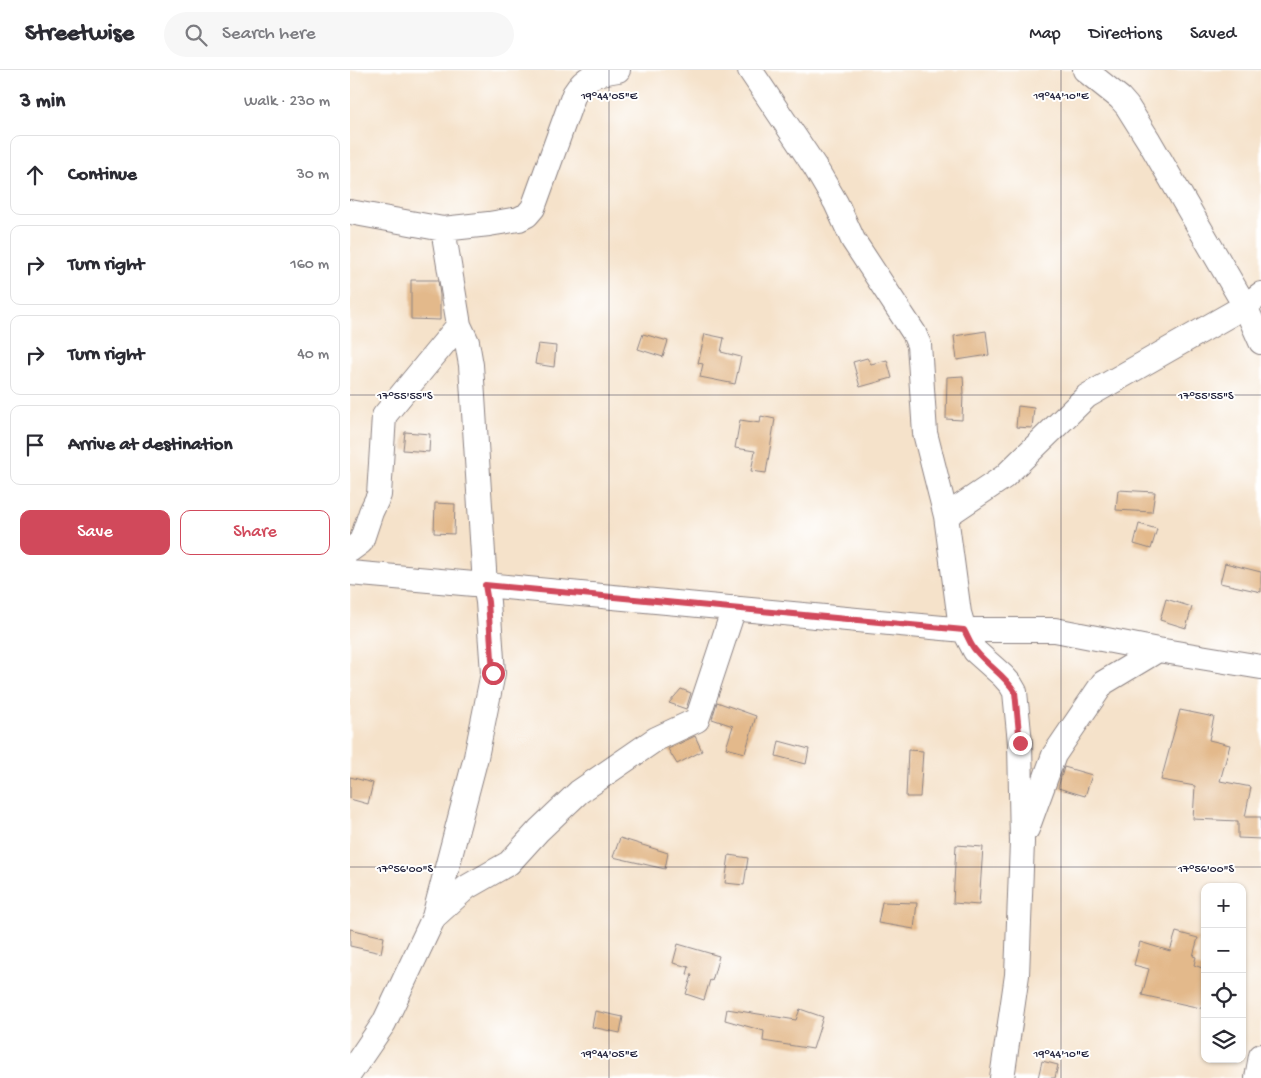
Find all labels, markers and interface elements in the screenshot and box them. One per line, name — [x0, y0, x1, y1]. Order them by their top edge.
search box — [164, 12, 514, 57]
text: Streetwise — [25, 20, 134, 49]
icon: search — [182, 21, 210, 49]
text: Search here — [222, 23, 316, 46]
text: Map — [1029, 24, 1061, 45]
text: Directions — [1089, 24, 1162, 45]
text: Saved — [1190, 24, 1236, 45]
text: 3 min — [20, 90, 65, 115]
text: 19°44'05"E — [580, 90, 638, 104]
text: 19°44'10"E — [1033, 90, 1089, 104]
text: Walk · 230 m — [244, 93, 330, 112]
icon: ahead — [21, 161, 49, 189]
text: Continue — [68, 164, 137, 187]
text: 30 m — [296, 166, 329, 185]
icon: right — [21, 251, 49, 279]
text: Turn right — [68, 254, 144, 277]
text: 160 m — [290, 256, 329, 275]
icon: right — [21, 341, 49, 369]
text: Turn right — [68, 344, 144, 367]
text: 40 m — [297, 346, 329, 365]
text: 17°55'55"S — [376, 390, 433, 404]
text: 17°55'55"S — [1177, 390, 1234, 404]
icon: arrive — [21, 431, 49, 459]
text: Arrive at destination — [68, 434, 232, 457]
button: Save — [20, 510, 170, 555]
button: Share — [180, 510, 330, 555]
route start — [482, 662, 505, 685]
route end — [1009, 732, 1032, 755]
text: 17°56'00"S — [376, 863, 433, 877]
text: 17°56'00"S — [1177, 863, 1234, 877]
map controls — [1201, 883, 1246, 1063]
button: + — [1201, 883, 1246, 928]
button: − — [1201, 928, 1246, 973]
button: locate — [1201, 973, 1246, 1018]
button: layers — [1201, 1018, 1246, 1063]
text: 19°44'05"E — [580, 1048, 638, 1062]
text: 19°44'10"E — [1033, 1048, 1089, 1062]

